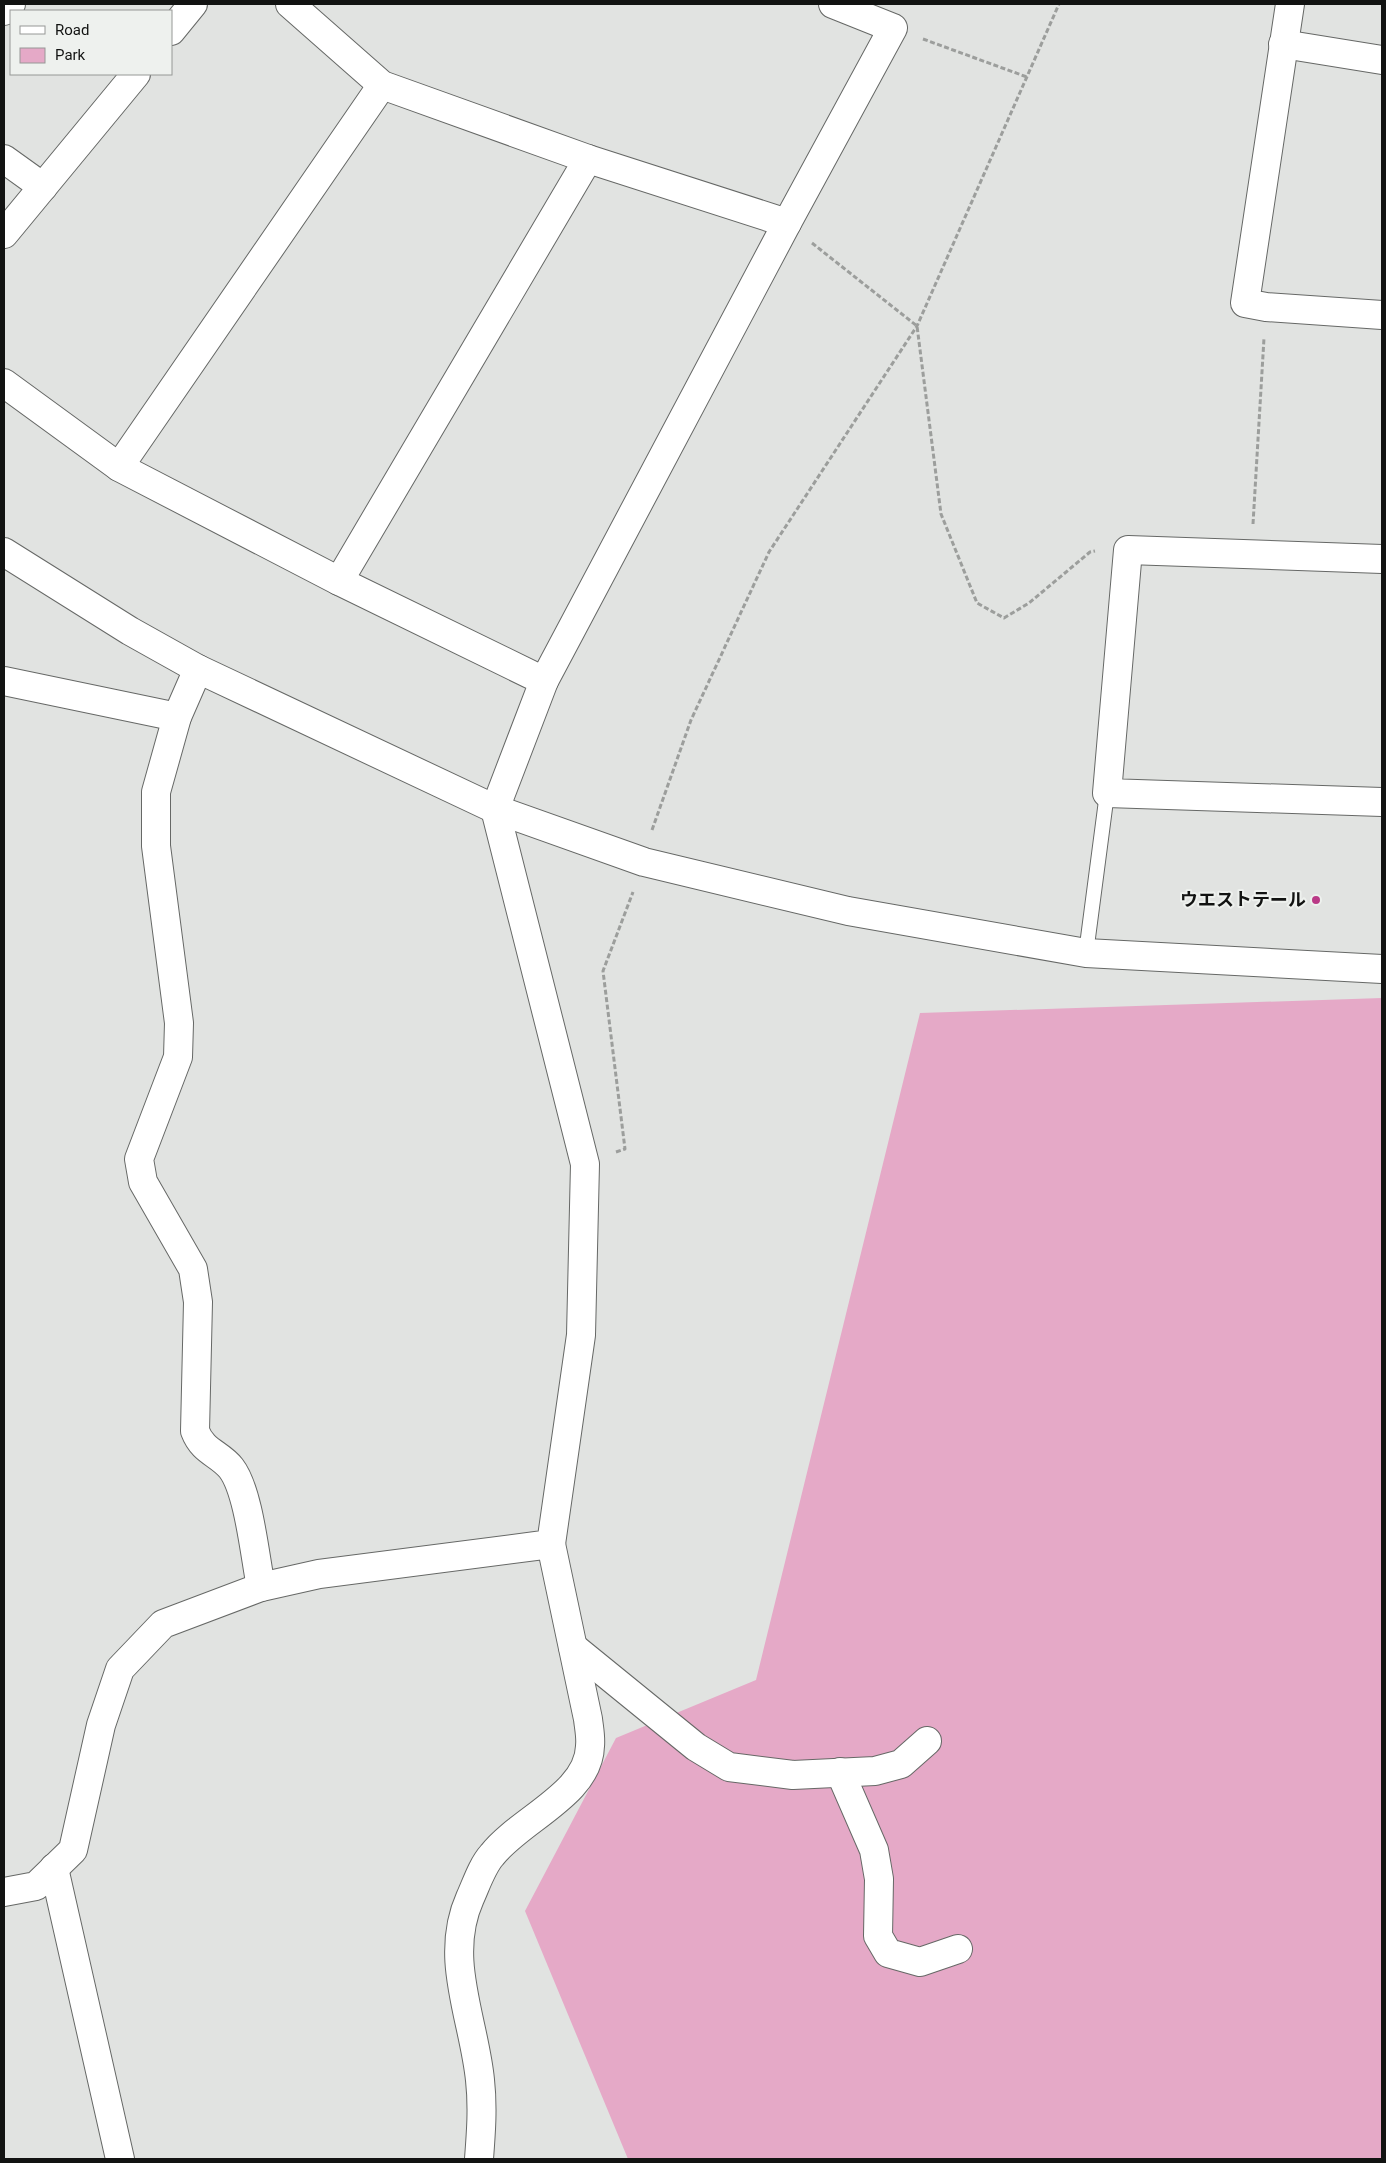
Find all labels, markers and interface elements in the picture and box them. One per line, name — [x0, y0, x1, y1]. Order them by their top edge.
legend — [10, 10, 172, 75]
text: Road — [55, 21, 89, 39]
text: Park — [55, 46, 86, 64]
place label: ウエストテール — [1180, 889, 1306, 910]
marker: ウエストテール — [1310, 894, 1322, 906]

